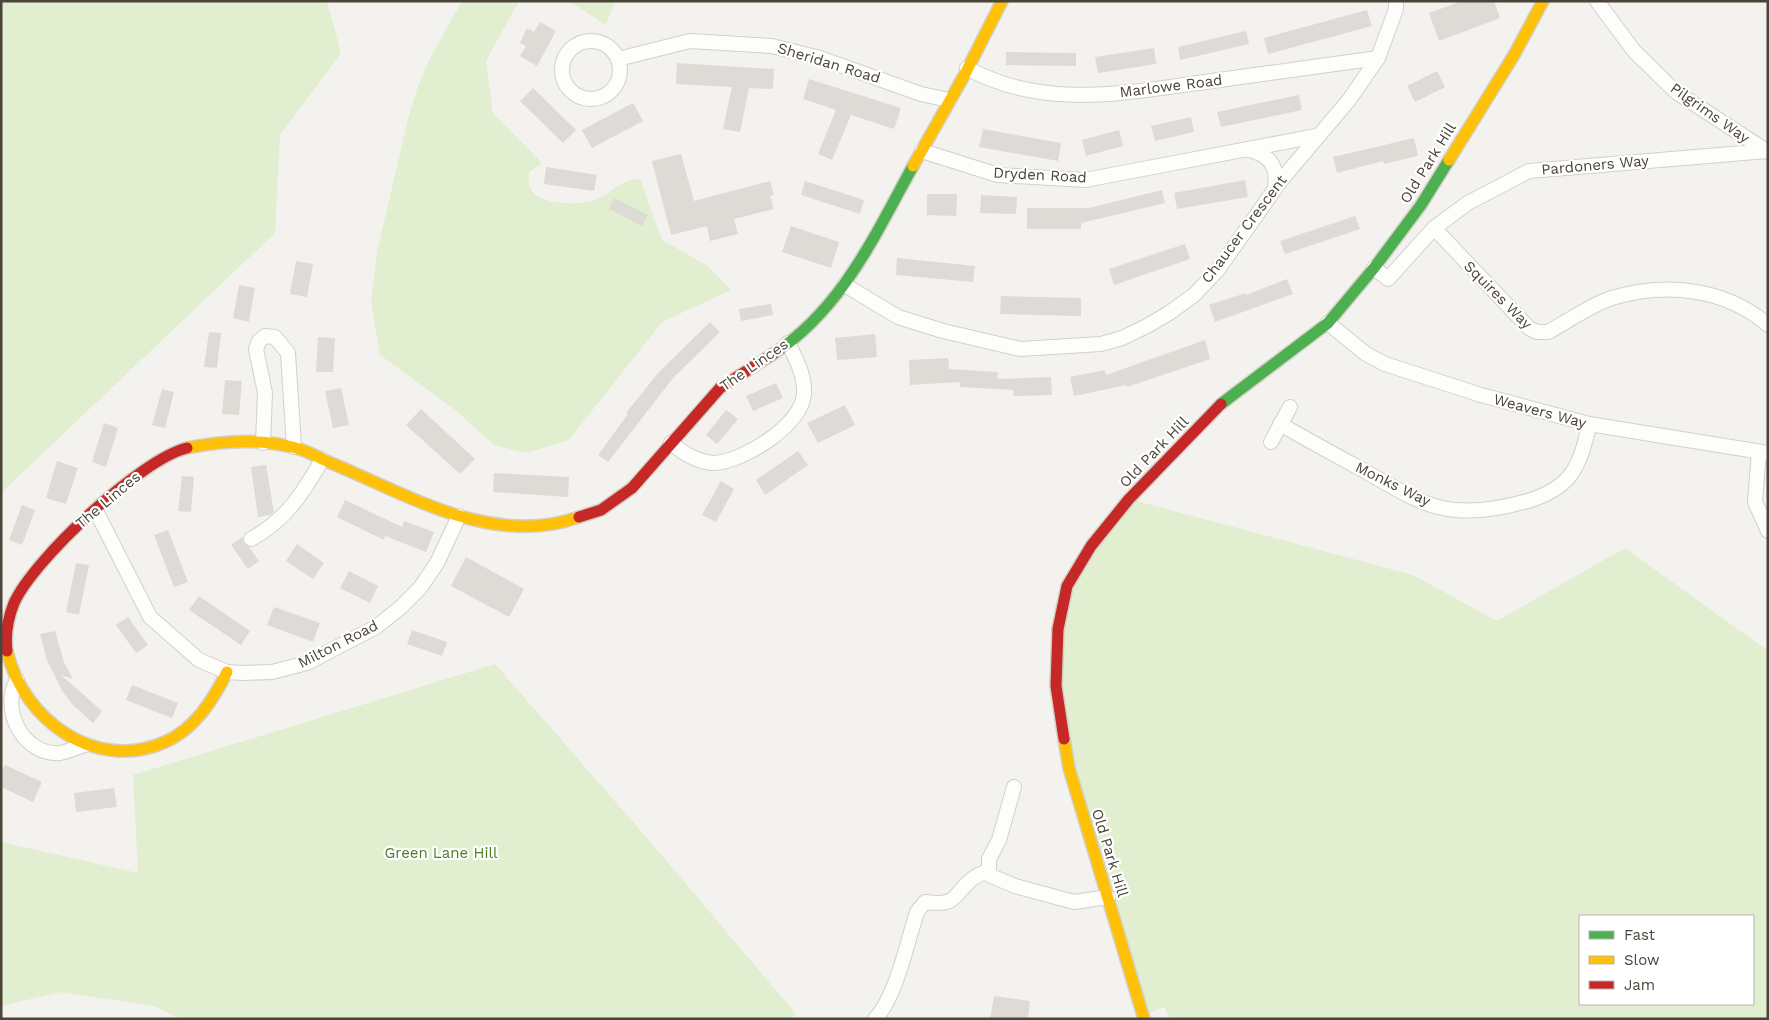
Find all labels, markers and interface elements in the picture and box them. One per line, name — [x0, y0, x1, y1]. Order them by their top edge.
street label: Sheridan Road — [775, 39, 883, 87]
street label: Marlowe Road — [1119, 71, 1223, 101]
street label: Pilgrims Way — [1667, 79, 1753, 147]
street label: Old Park Hill — [1396, 119, 1460, 207]
street label: Pardoners Way — [1540, 151, 1650, 179]
street label: Dryden Road — [993, 164, 1087, 186]
street label: Chaucer Crescent — [1198, 171, 1291, 287]
street label: Squires Way — [1460, 257, 1536, 333]
street label: The Linces — [716, 335, 792, 395]
street label: Weavers Way — [1492, 390, 1589, 432]
street label: Old Park Hill — [1116, 413, 1193, 491]
street label: Monks Way — [1352, 458, 1434, 510]
street label: The Linces — [72, 468, 144, 532]
street label: Milton Road — [295, 616, 381, 672]
street label: Old Park Hill — [1088, 807, 1132, 900]
park label: Green Lane Hill — [384, 844, 498, 862]
legend — [1579, 915, 1754, 1005]
text: Fast — [1624, 926, 1656, 944]
text: Slow — [1624, 951, 1660, 969]
text: Jam — [1624, 976, 1655, 994]

